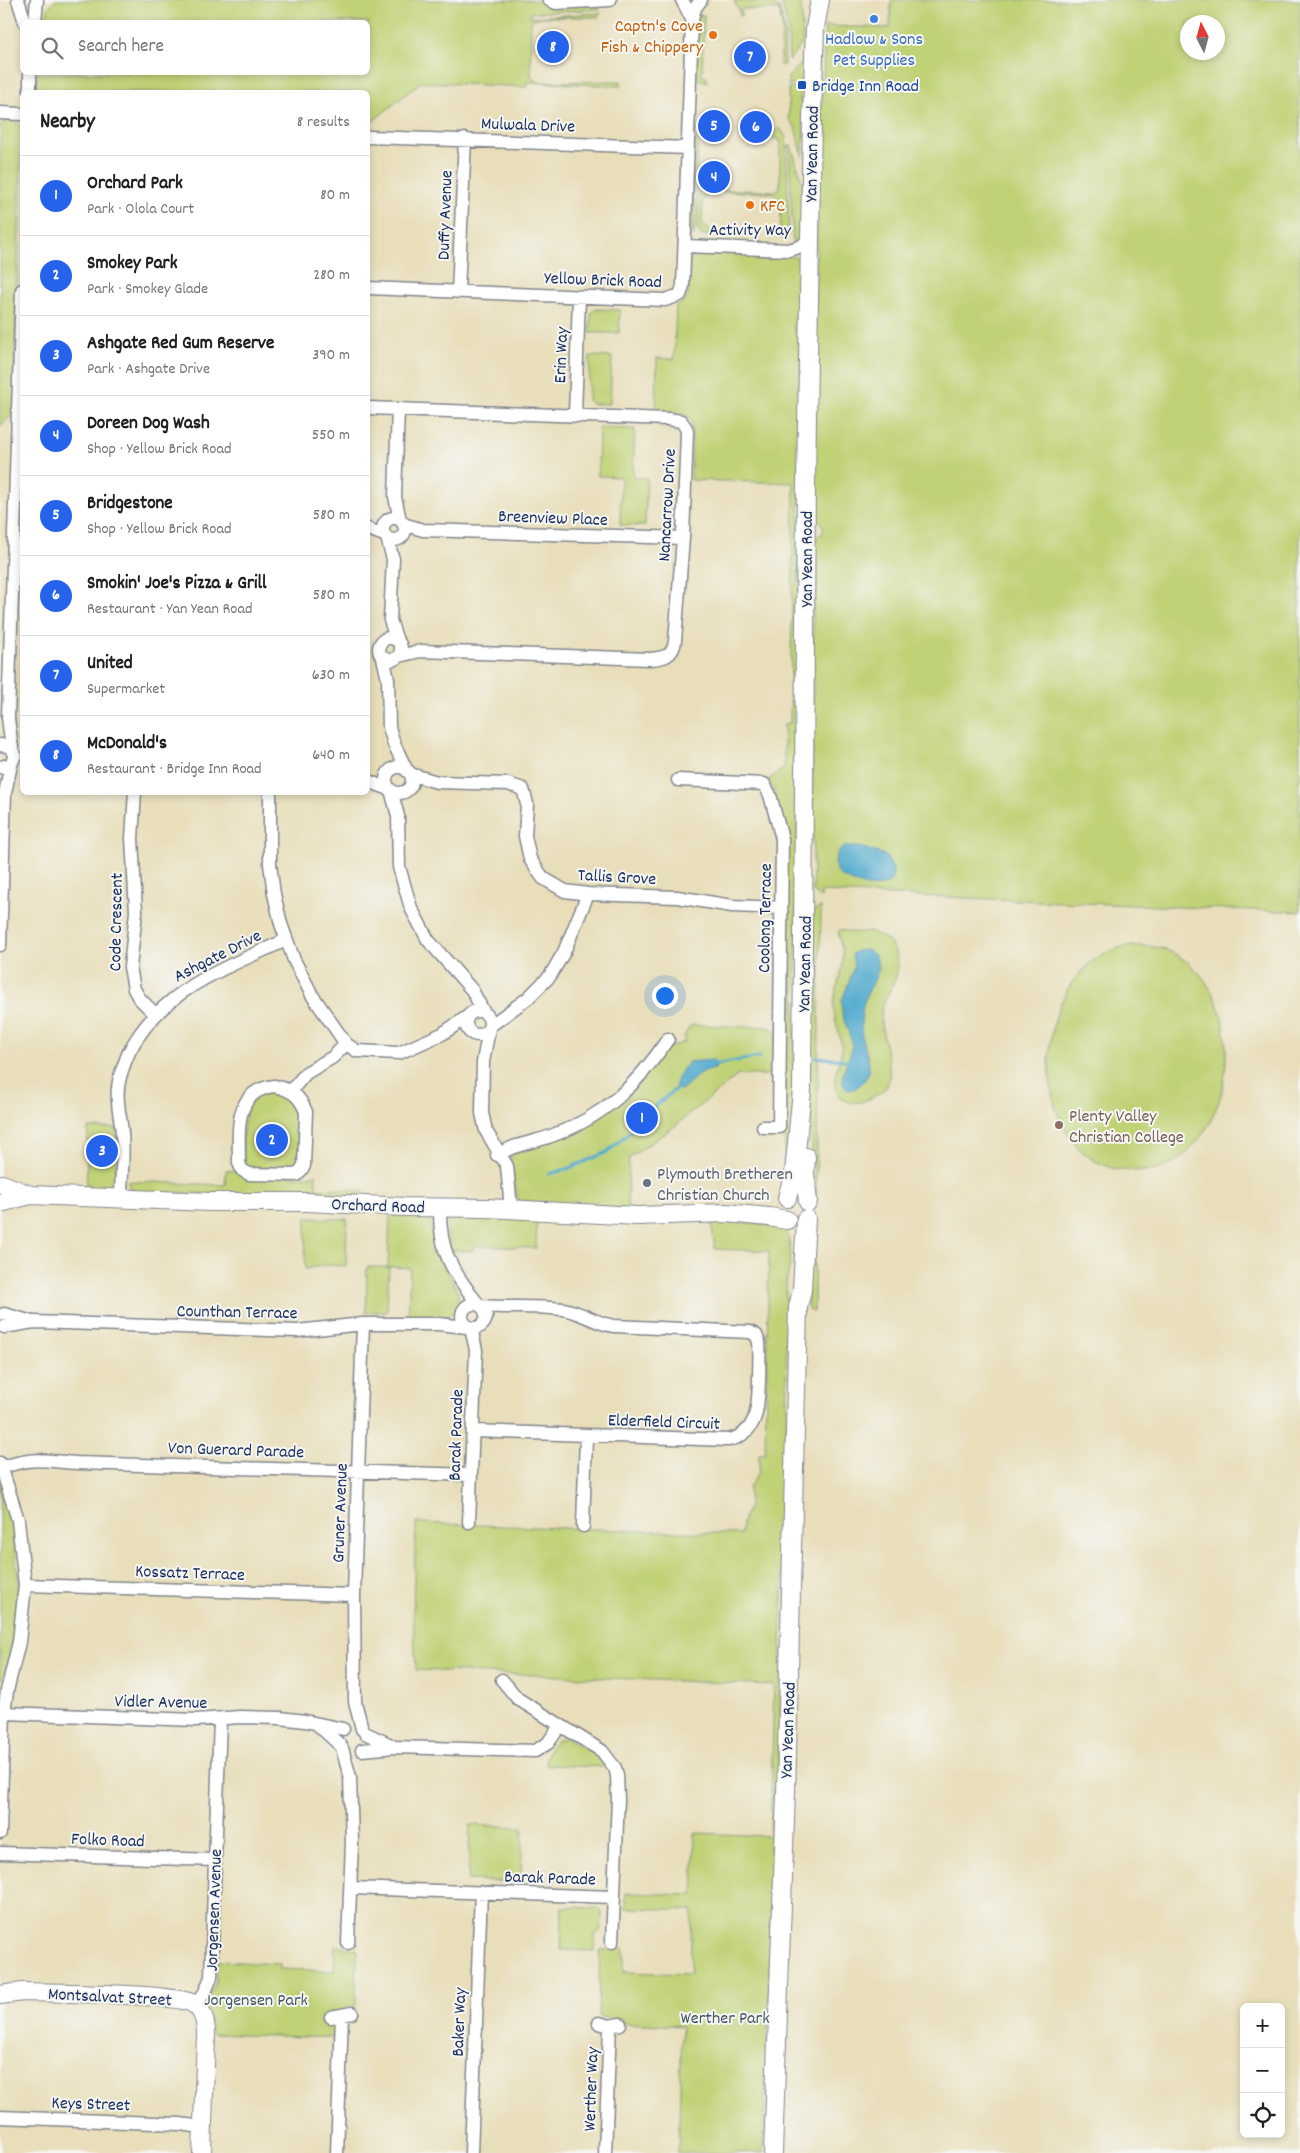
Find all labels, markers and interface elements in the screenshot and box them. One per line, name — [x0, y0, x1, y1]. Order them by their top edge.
marker: Hadlow & Sons Pet Supplies — [868, 13, 880, 25]
place label: Captn's Cove Fish & Chippery — [601, 15, 704, 61]
north arrow — [1180, 15, 1225, 60]
search box — [20, 20, 370, 75]
pin: 8 — [537, 28, 569, 66]
place label: Hadlow & Sons Pet Supplies — [825, 28, 923, 74]
marker: Captn's Cove Fish & Chippery — [707, 29, 719, 41]
icon: search — [38, 34, 66, 62]
text: Search here — [78, 34, 164, 61]
pin: 7 — [734, 38, 766, 76]
place label: Bridge Inn Road — [812, 75, 919, 100]
marker: Bridge Inn Road — [796, 79, 808, 91]
street label: Yan Yean Road — [800, 106, 827, 203]
pin: 5 — [698, 107, 730, 145]
text: Nearby — [40, 108, 95, 138]
pin: 6 — [740, 108, 772, 146]
text: 8 results — [297, 111, 350, 134]
street label: Mulwala Drive — [480, 112, 575, 141]
pin: 4 — [698, 158, 730, 196]
street label: Duffy Avenue — [432, 170, 461, 260]
text: Orchard Park — [87, 171, 183, 198]
text: 1 — [54, 184, 58, 207]
text: 80 m — [320, 184, 350, 207]
place label: KFC — [760, 195, 785, 220]
text: Park · Olola Court — [87, 198, 194, 221]
marker: KFC — [744, 199, 756, 211]
street label: Activity Way — [709, 219, 792, 244]
text: Smokey Park — [87, 251, 177, 278]
text: 2 — [53, 264, 60, 287]
text: 280 m — [313, 264, 350, 287]
street label: Yellow Brick Road — [544, 267, 662, 296]
text: Park · Smokey Glade — [87, 278, 208, 301]
street label: Erin Way — [549, 326, 576, 384]
text: Ashgate Red Gum Reserve — [87, 331, 274, 358]
text: 3 — [52, 344, 60, 367]
text: 390 m — [312, 344, 350, 367]
text: Park · Ashgate Drive — [87, 358, 210, 381]
text: Doreen Dog Wash — [87, 411, 210, 438]
text: 4 — [53, 424, 59, 447]
text: 550 m — [312, 424, 350, 447]
text: Shop · Yellow Brick Road — [87, 438, 232, 461]
street label: Nancarrow Drive — [653, 448, 684, 562]
text: Bridgestone — [87, 491, 173, 518]
text: 5 — [52, 504, 60, 527]
text: 580 m — [313, 504, 350, 527]
street label: Breenview Place — [498, 505, 608, 534]
street label: Yan Yean Road — [796, 511, 821, 607]
text: Shop · Yellow Brick Road — [87, 518, 232, 541]
text: Smokin' Joe's Pizza & Grill — [87, 571, 267, 598]
text: 6 — [52, 584, 60, 607]
text: 580 m — [313, 584, 350, 607]
text: Restaurant · Yan Yean Road — [87, 598, 252, 621]
text: United — [87, 651, 133, 678]
text: 7 — [53, 664, 59, 687]
text: 630 m — [312, 664, 350, 687]
text: Supermarket — [87, 678, 165, 701]
text: McDonald's — [87, 731, 167, 758]
text: 8 — [53, 744, 59, 767]
text: 640 m — [312, 744, 350, 767]
text: Restaurant · Bridge Inn Road — [87, 758, 262, 781]
street label: Coolong Terrace — [753, 863, 780, 973]
street label: Tallis Grove — [577, 864, 657, 893]
street label: Code Crescent — [104, 872, 131, 972]
street label: Yan Yean Road — [793, 916, 820, 1013]
street label: Ashgate Drive — [170, 924, 266, 990]
your location — [652, 983, 678, 1009]
pin: 1 — [626, 1099, 658, 1137]
place label: Plenty Valley Christian College — [1069, 1105, 1184, 1151]
marker: Plenty Valley Christian College — [1053, 1119, 1065, 1131]
pin: 2 — [256, 1121, 288, 1159]
pin: 3 — [86, 1132, 118, 1170]
place label: Plymouth Bretheren Christian Church — [657, 1163, 793, 1209]
marker: Plymouth Bretheren Christian Church — [641, 1177, 653, 1189]
street label: Orchard Road — [331, 1193, 425, 1222]
street label: Counthan Terrace — [176, 1300, 298, 1327]
street label: Barak Parade — [443, 1389, 472, 1481]
street label: Elderfield Circuit — [607, 1409, 721, 1438]
street label: Von Guerard Parade — [167, 1437, 305, 1466]
street label: Gruner Avenue — [327, 1463, 356, 1563]
street label: Kossatz Terrace — [135, 1560, 245, 1589]
street label: Yan Yean Road — [775, 1681, 804, 1779]
street label: Vidler Avenue — [114, 1690, 208, 1717]
street label: Folko Road — [71, 1828, 145, 1855]
street label: Jorgensen Avenue — [201, 1848, 230, 1972]
street label: Barak Parade — [504, 1865, 596, 1894]
street label: Montsalvat Street — [47, 1983, 173, 2014]
street label: Baker Way — [447, 1986, 474, 2057]
park label: Jorgensen Park — [204, 1989, 308, 2014]
map controls — [1240, 2003, 1285, 2138]
button: + — [1240, 2003, 1285, 2048]
park label: Werther Park — [680, 2007, 770, 2032]
street label: Werther Way — [579, 2046, 606, 2132]
button: − — [1240, 2048, 1285, 2093]
street label: Keys Street — [51, 2092, 131, 2119]
button: locate — [1240, 2093, 1285, 2138]

